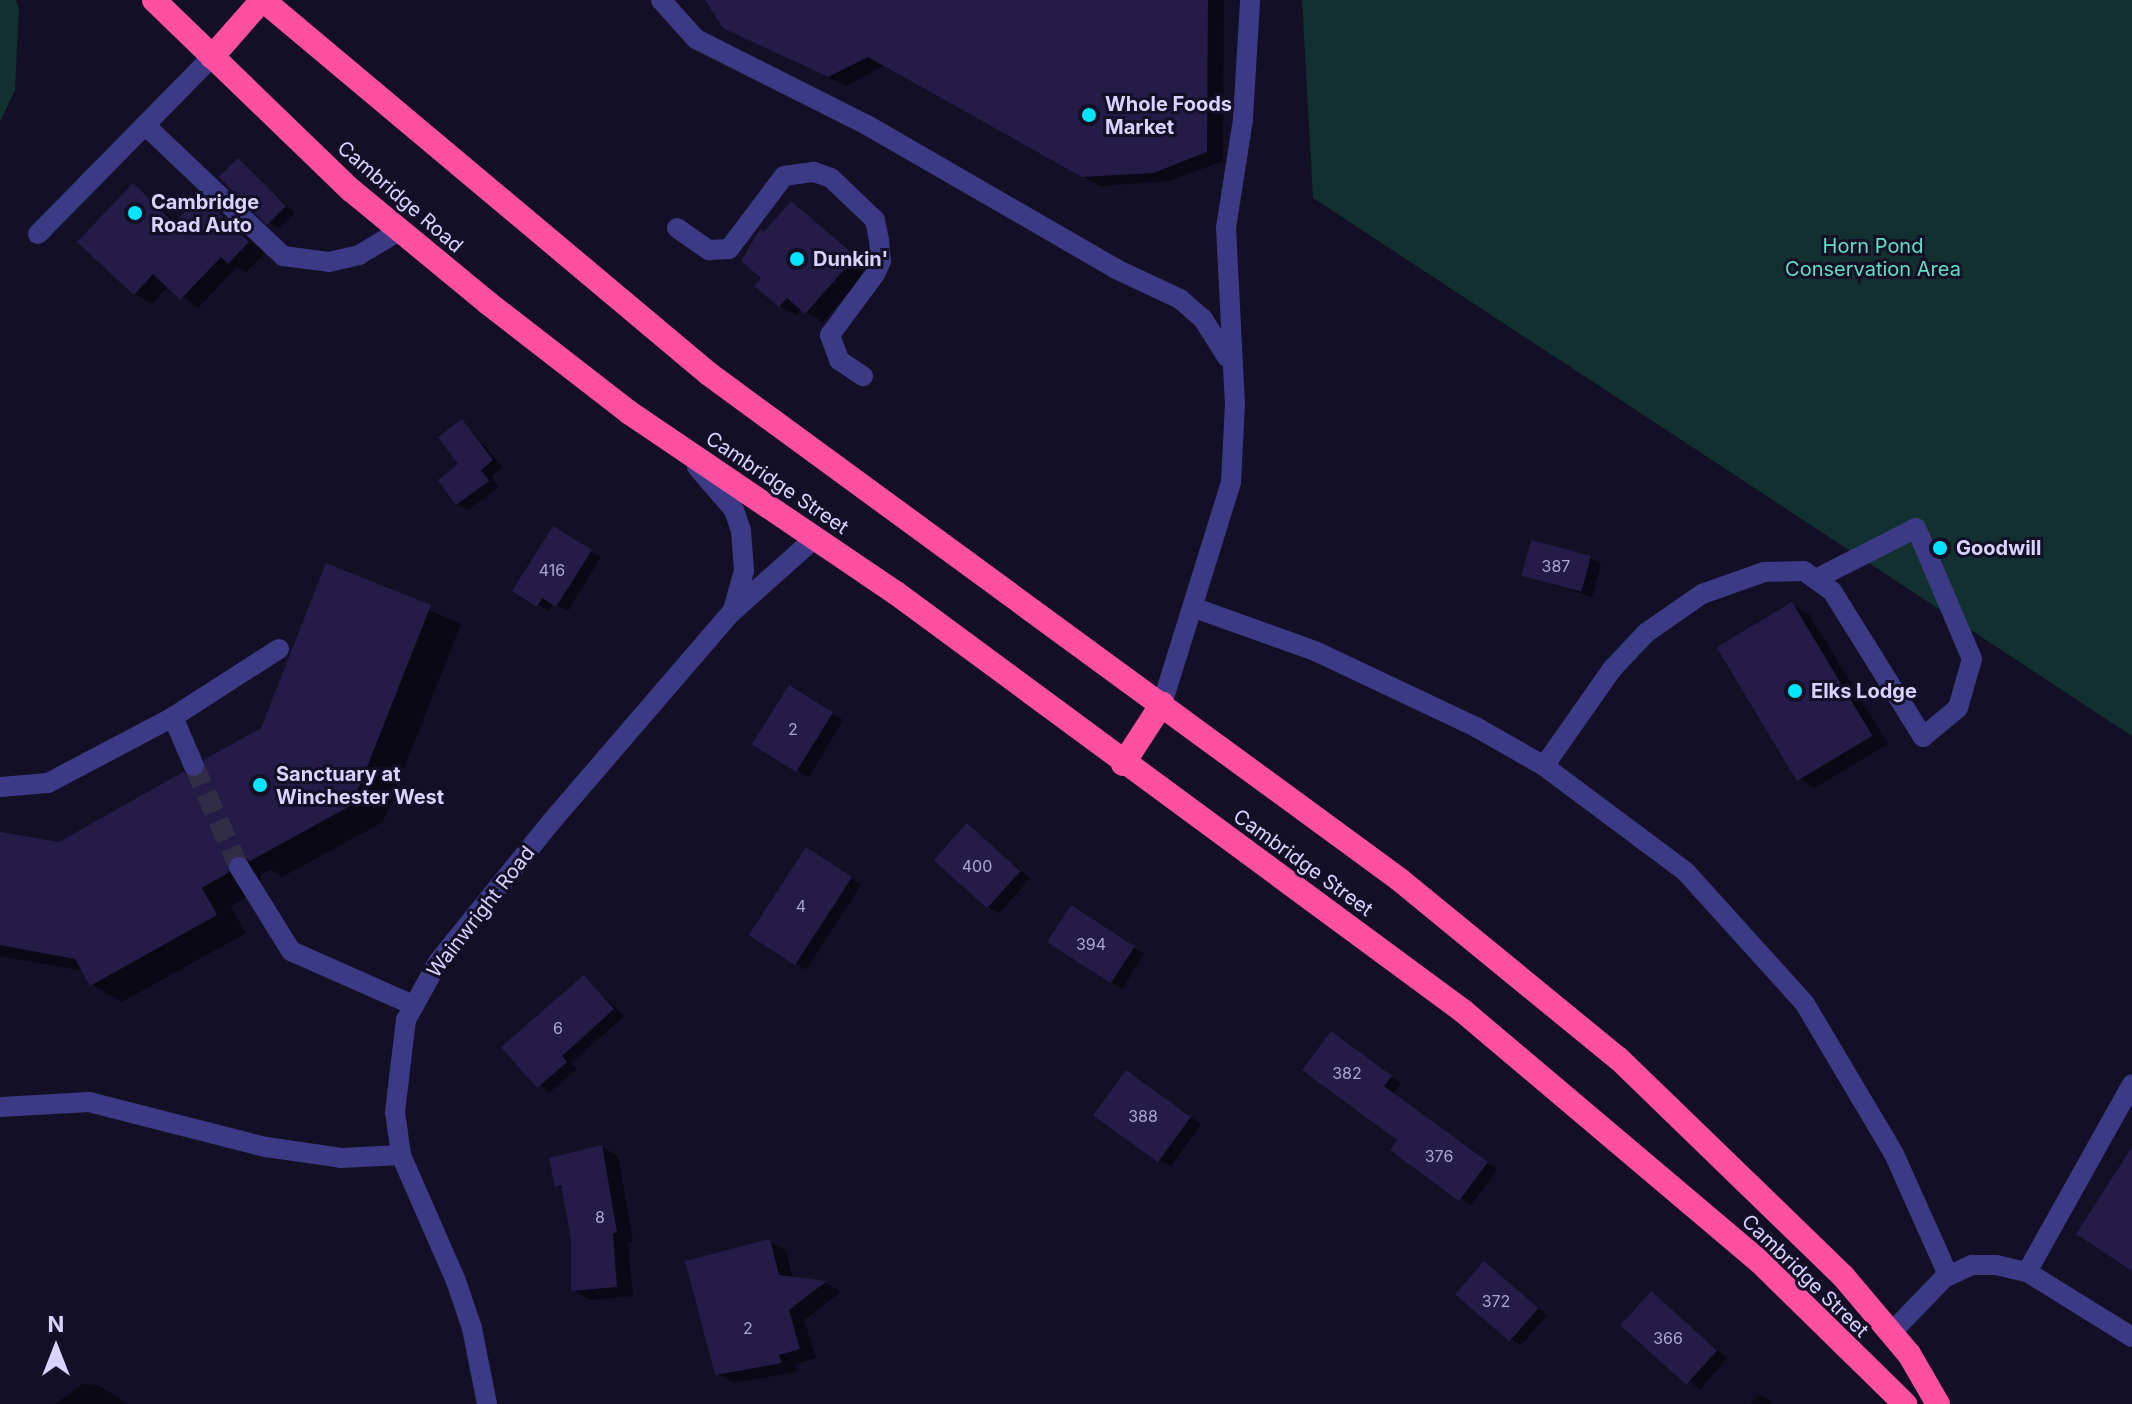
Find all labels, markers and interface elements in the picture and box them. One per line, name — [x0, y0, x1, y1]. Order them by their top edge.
place label: Whole Foods Market — [1105, 92, 1232, 139]
marker: Whole Foods Market — [1080, 106, 1098, 124]
street label: Cambridge Road — [332, 136, 468, 258]
place label: Cambridge Road Auto — [151, 190, 259, 237]
marker: Cambridge Road Auto — [126, 204, 144, 222]
park label: Horn Pond Conservation Area — [1785, 235, 1961, 282]
place label: Dunkin' — [813, 247, 888, 271]
marker: Dunkin' — [788, 250, 806, 268]
street label: Cambridge Street — [701, 426, 853, 540]
place label: Goodwill — [1956, 536, 2041, 560]
marker: Goodwill — [1931, 539, 1949, 557]
house number: 387 — [1542, 556, 1570, 576]
house number: 416 — [539, 560, 565, 580]
place label: Elks Lodge — [1811, 679, 1917, 703]
marker: Elks Lodge — [1786, 682, 1804, 700]
house number: 2 — [788, 719, 798, 739]
place label: Sanctuary at Winchester West — [276, 762, 444, 809]
marker: Sanctuary at Winchester West — [251, 776, 269, 794]
street label: Cambridge Street — [1229, 804, 1377, 922]
street label: Wainwright Road — [422, 842, 540, 982]
house number: 400 — [962, 856, 992, 876]
house number: 4 — [796, 896, 806, 916]
house number: 394 — [1076, 934, 1106, 954]
house number: 6 — [553, 1018, 563, 1038]
house number: 382 — [1332, 1063, 1362, 1083]
house number: 388 — [1128, 1106, 1158, 1126]
house number: 376 — [1425, 1146, 1453, 1166]
house number: 8 — [595, 1207, 605, 1227]
street label: Cambridge Street — [1737, 1210, 1873, 1342]
house number: 372 — [1482, 1291, 1510, 1311]
north arrow — [16, 1308, 96, 1388]
text: N — [48, 1311, 64, 1337]
house number: 2 — [743, 1318, 753, 1338]
house number: 366 — [1653, 1328, 1683, 1348]

